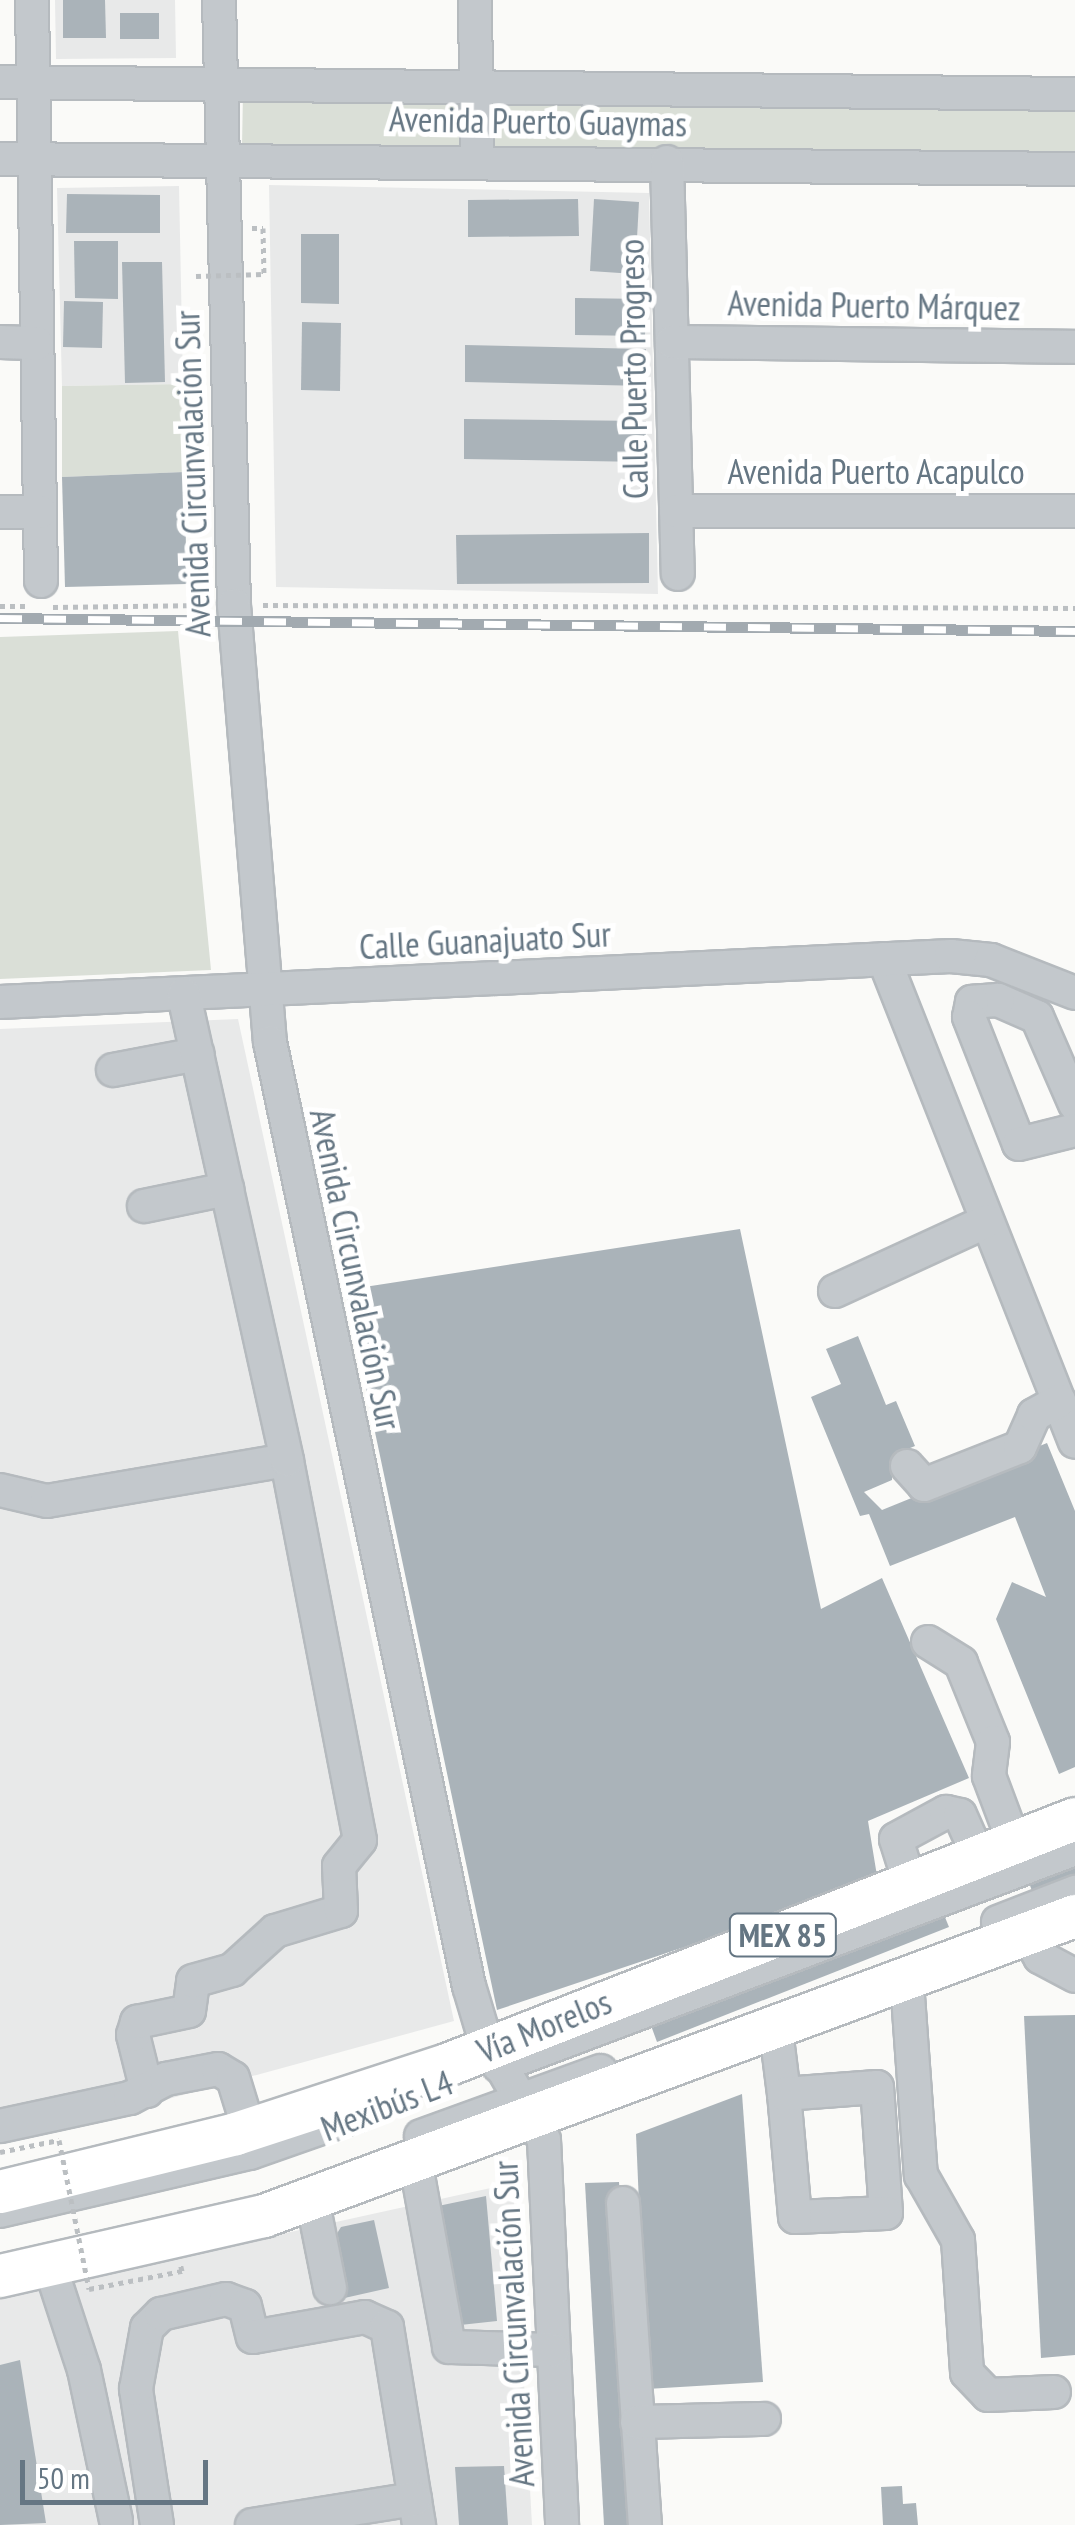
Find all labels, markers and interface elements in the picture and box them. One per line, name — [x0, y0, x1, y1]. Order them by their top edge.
street label: Avenida Puerto Guaymas — [389, 97, 687, 145]
street label: Calle Puerto Progreso — [610, 239, 656, 499]
street label: Avenida Puerto Márquez — [727, 281, 1021, 329]
street label: Avenida Circunvalación Sur — [165, 310, 219, 638]
street label: Avenida Puerto Acapulco — [727, 450, 1025, 492]
street label: Calle Guanajuato Sur — [358, 912, 612, 968]
street label: Avenida Circunvalación Sur — [301, 1105, 411, 1433]
road number: MEX 85 — [728, 1908, 838, 1962]
street label: Vía Morelos — [471, 1980, 617, 2072]
street label: Mexibús L4 — [315, 2061, 459, 2149]
street label: Avenida Circunvalación Sur — [483, 2160, 543, 2488]
scale bar — [25, 2440, 212, 2502]
text: 50 m — [37, 2458, 90, 2497]

